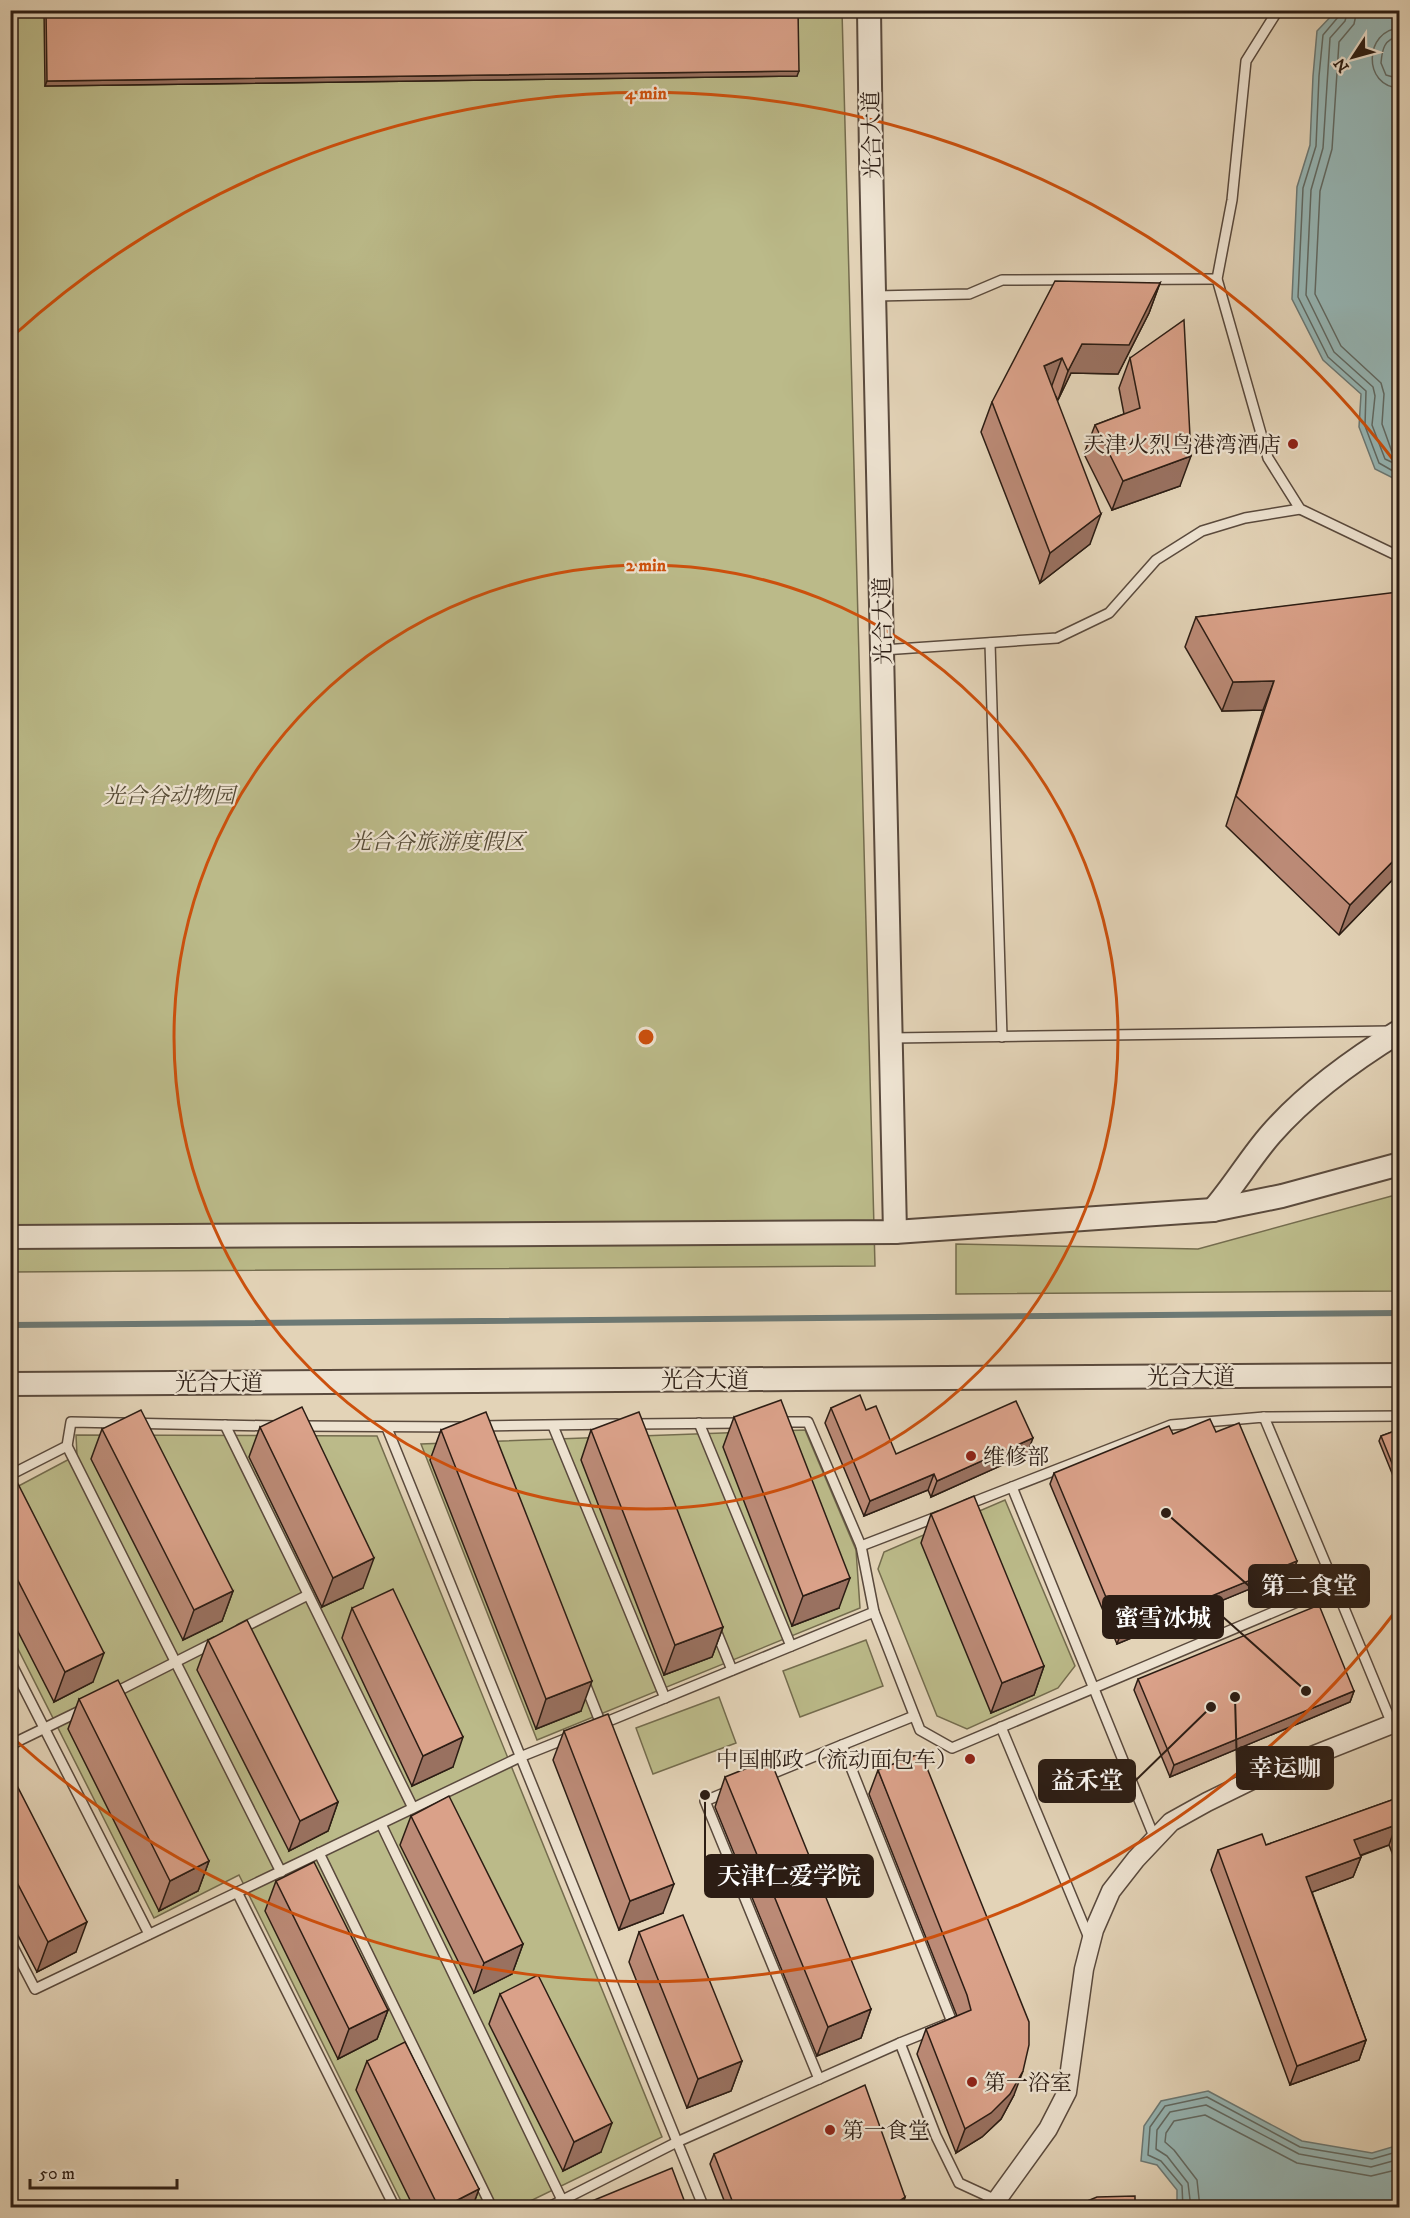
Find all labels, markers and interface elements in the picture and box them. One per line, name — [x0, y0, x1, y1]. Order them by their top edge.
north arrow — [1323, 27, 1383, 87]
text: N — [1330, 54, 1354, 76]
text: 4 min — [624, 83, 667, 105]
street label: 光合大道 — [858, 91, 887, 179]
place label: 天津火烈鸟港湾酒店 — [1083, 432, 1281, 459]
marker: 天津火烈鸟港湾酒店 — [1286, 437, 1300, 451]
text: 2 min — [626, 555, 667, 577]
street label: 光合大道 — [869, 577, 898, 665]
park label: 光合谷动物园 — [103, 783, 238, 810]
park label: 光合谷旅游度假区 — [349, 829, 528, 856]
centre of rings — [636, 1027, 656, 1047]
street label: 光合大道 — [1147, 1364, 1235, 1391]
street label: 光合大道 — [661, 1367, 749, 1394]
street label: 光合大道 — [175, 1370, 263, 1397]
place label: 维修部 — [983, 1444, 1049, 1471]
marker: 维修部 — [964, 1449, 978, 1463]
callout: 第二食堂 — [1249, 1565, 1369, 1607]
text: 第二食堂 — [1261, 1572, 1357, 1602]
callout: 蜜雪冰城 — [1103, 1596, 1223, 1638]
text: 蜜雪冰城 — [1115, 1604, 1211, 1634]
place label: 中国邮政（流动面包车） — [716, 1747, 958, 1774]
callout: 幸运咖 — [1237, 1747, 1333, 1789]
marker: 中国邮政（流动面包车） — [963, 1752, 977, 1766]
text: 幸运咖 — [1249, 1754, 1321, 1784]
callout: 益禾堂 — [1039, 1760, 1135, 1802]
text: 益禾堂 — [1051, 1767, 1123, 1797]
callout: 天津仁爱学院 — [705, 1855, 873, 1897]
text: 天津仁爱学院 — [717, 1862, 861, 1892]
place label: 第一浴室 — [984, 2070, 1072, 2097]
marker: 第一浴室 — [965, 2075, 979, 2089]
place label: 第一食堂 — [842, 2118, 930, 2145]
marker: 第一食堂 — [823, 2123, 837, 2137]
scale bar — [30, 2152, 177, 2190]
text: 50 m — [39, 2163, 75, 2185]

